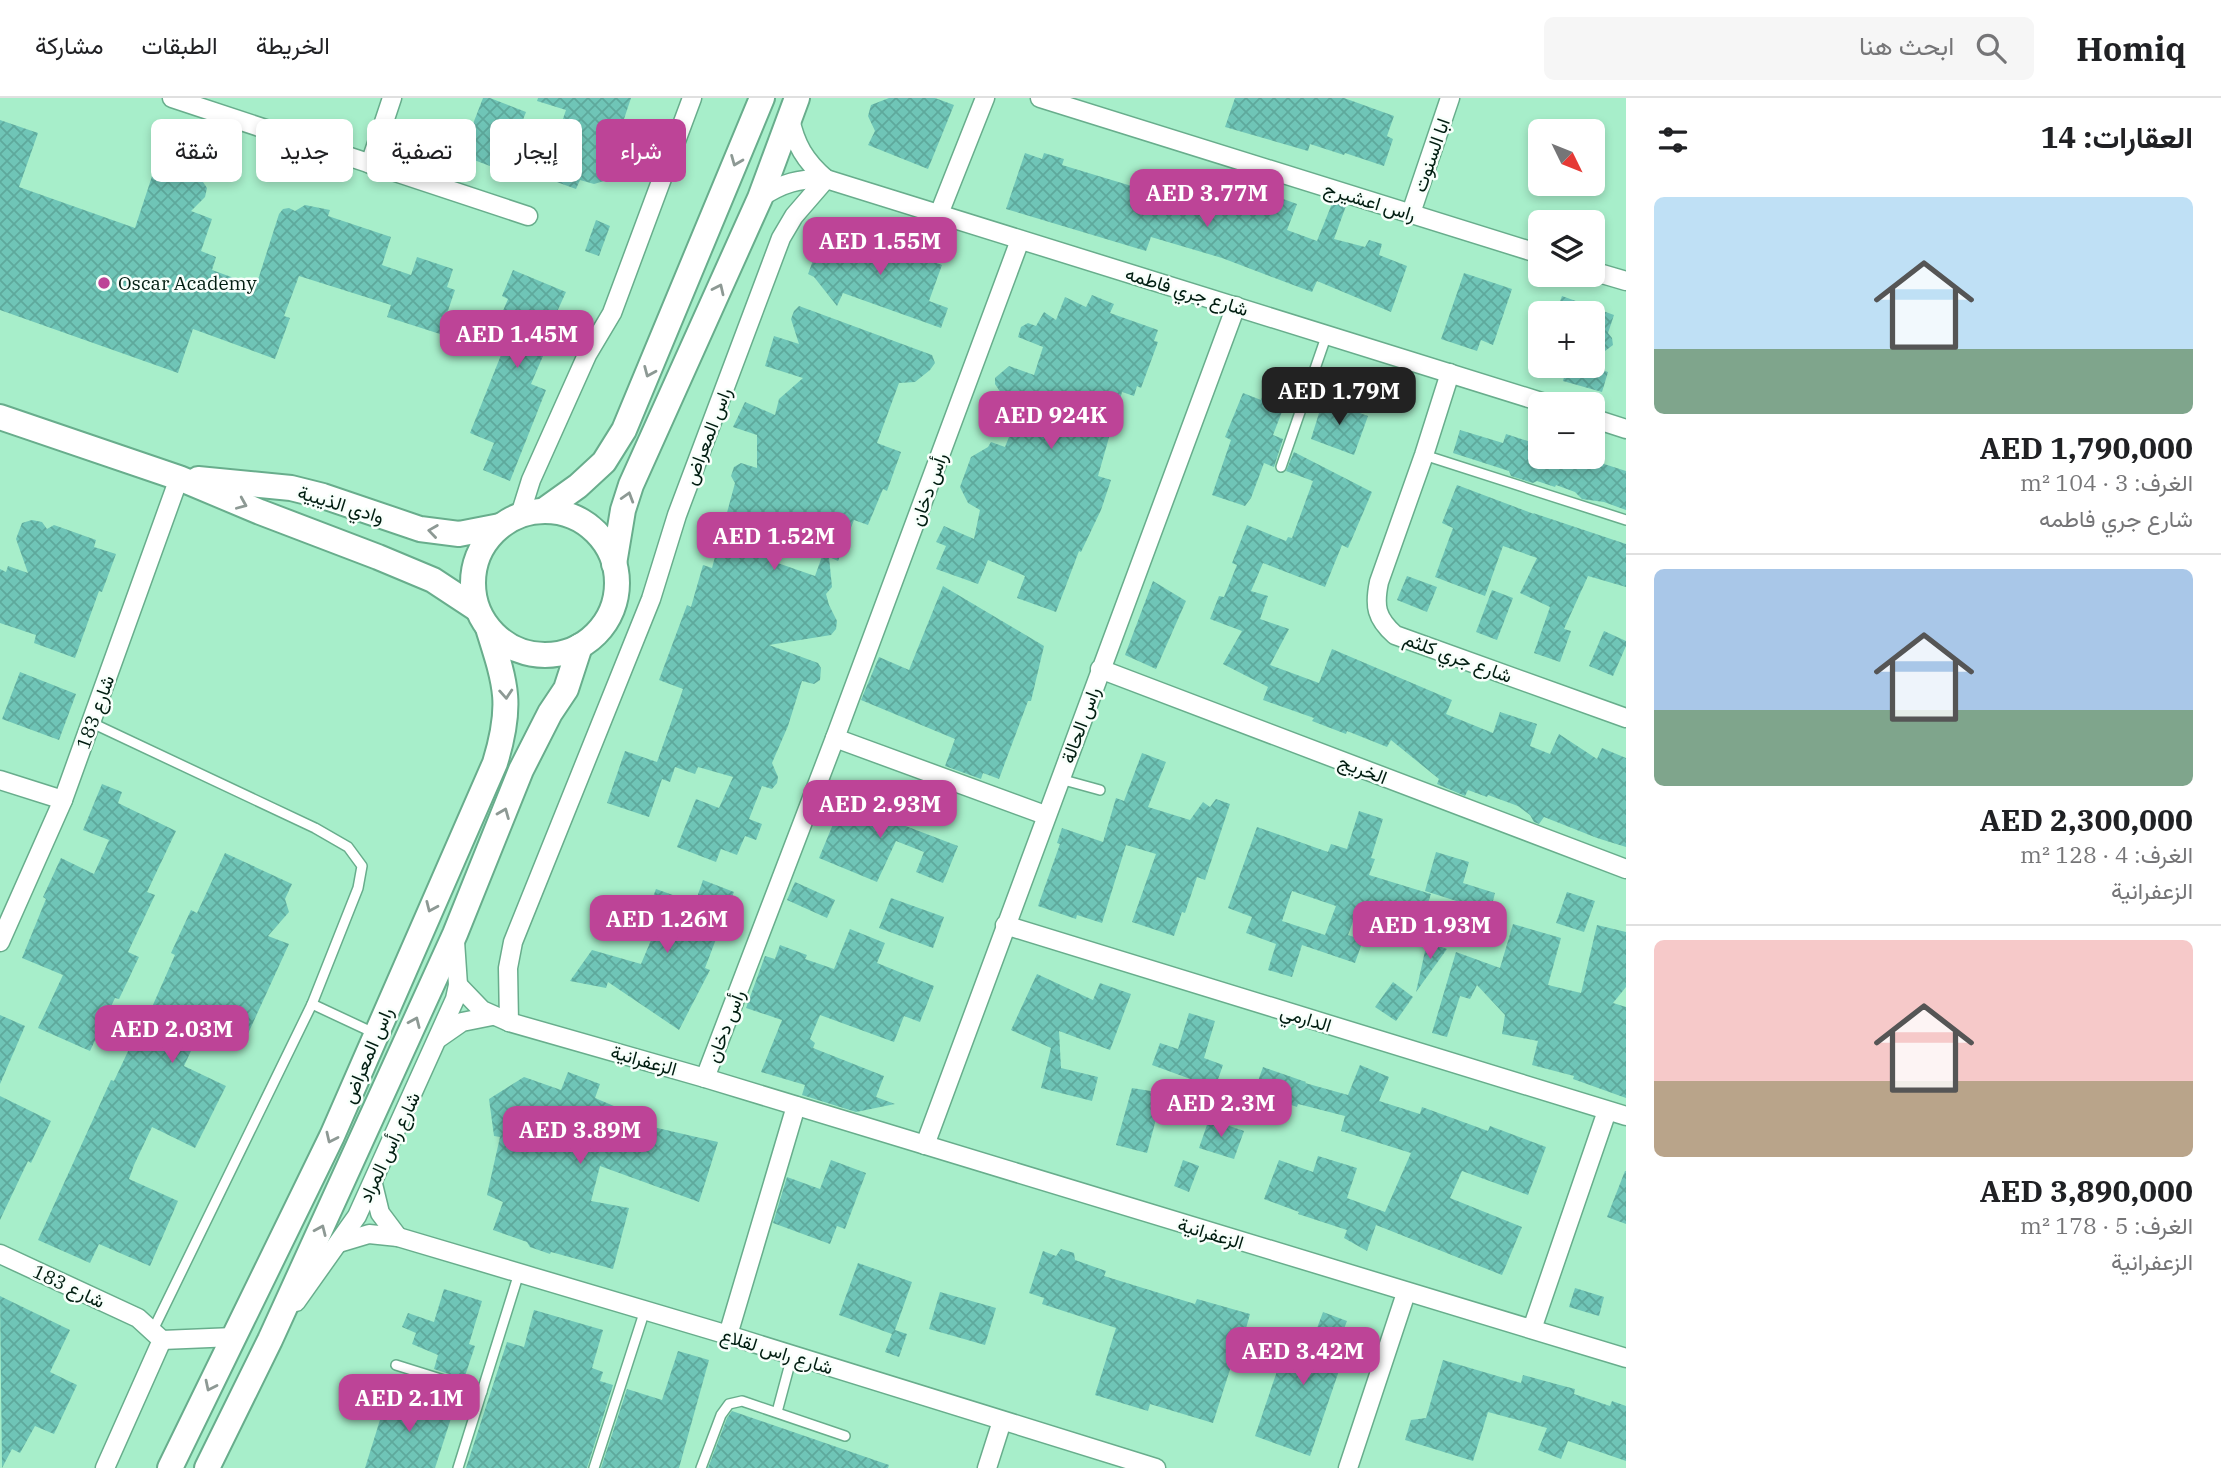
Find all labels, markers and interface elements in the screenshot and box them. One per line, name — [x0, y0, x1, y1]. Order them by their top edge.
search box — [1544, 17, 2034, 80]
text: Homiq — [2076, 27, 2186, 70]
text: ابحث هنا — [1859, 28, 1954, 62]
text: مشاركة — [35, 29, 103, 61]
text: الطبقات — [141, 29, 218, 61]
text: الخريطة — [256, 29, 330, 61]
icon: search — [1972, 29, 2010, 67]
street label: ابا السنوت — [1407, 115, 1455, 195]
text: العقارات: 14 — [2040, 117, 2193, 156]
chip: شقة — [151, 119, 242, 182]
chip: جديد — [256, 119, 353, 182]
chip: تصفية — [367, 119, 476, 182]
chip: إيجار — [490, 119, 582, 182]
chip: شراء — [596, 119, 686, 182]
north arrow — [1528, 119, 1605, 196]
map controls — [1528, 119, 1605, 469]
icon: filters — [1654, 121, 1692, 159]
one-way arrow — [730, 154, 744, 166]
pin: AED 3.77M — [1127, 170, 1287, 229]
street label: راس اعشيرج — [1321, 176, 1419, 227]
text: AED 3.77M — [1146, 177, 1268, 207]
button: layers — [1528, 210, 1605, 287]
pin: AED 1.55M — [800, 218, 960, 277]
text: AED 1.55M — [819, 225, 941, 255]
icon: home — [1861, 242, 1987, 368]
street label: شارع جري فاطمه — [1121, 261, 1251, 325]
place label: Oscar Academy — [118, 271, 257, 295]
marker: Oscar Academy — [96, 275, 112, 291]
one-way arrow — [711, 284, 725, 296]
button: + — [1528, 301, 1605, 378]
pin: AED 1.45M — [437, 310, 597, 370]
text: AED 1.45M — [456, 318, 578, 348]
one-way arrow — [644, 365, 658, 377]
pin: AED 1.79M — [1259, 368, 1419, 427]
text: AED 1.79M — [1278, 375, 1400, 405]
street label: راس المعراض — [677, 384, 737, 488]
pin: AED 924K — [979, 392, 1123, 451]
button: − — [1528, 392, 1605, 469]
text: AED 924K — [995, 399, 1107, 429]
text: AED 1,790,000 — [1980, 428, 2193, 467]
street label: رأس دخان — [904, 449, 952, 529]
text: الغرف: 3 · 104 m² — [2020, 467, 2193, 497]
street label: وادي الذيبية — [294, 480, 387, 532]
one-way arrow — [619, 491, 634, 503]
one-way arrow — [235, 496, 247, 510]
text: شارع جري فاطمه — [2039, 503, 2193, 533]
pin: AED 1.52M — [694, 512, 854, 572]
text: AED 1.52M — [713, 520, 835, 550]
one-way arrow — [427, 524, 439, 539]
icon: home — [1861, 614, 1987, 740]
street label: شارع جري كلثم — [1399, 626, 1516, 692]
street label: شارع 183 — [71, 672, 120, 753]
street label: راس الحالة — [1055, 683, 1105, 767]
one-way arrow — [498, 689, 513, 700]
street label: الخريج — [1335, 749, 1391, 791]
pin: AED 2.93M — [800, 780, 960, 840]
text: AED 2.93M — [819, 788, 941, 818]
text: AED 2,300,000 — [1980, 800, 2193, 839]
one-way arrow — [496, 808, 510, 821]
text: الغرف: 4 · 128 m² — [2020, 839, 2193, 869]
text: الزعفرانية — [2111, 875, 2193, 905]
pin: AED 1.26M — [587, 896, 747, 955]
one-way arrow — [425, 899, 439, 912]
pin: AED 1.93M — [1350, 902, 1510, 961]
text: AED 1.26M — [606, 903, 728, 933]
text: AED 1.93M — [1369, 909, 1491, 939]
icon: home — [1861, 985, 1987, 1111]
street label: رأس دخان — [700, 986, 750, 1066]
street label: الدارمي — [1276, 999, 1334, 1041]
street label: راس المعراض — [336, 1003, 398, 1107]
pin: AED 2.03M — [92, 1006, 252, 1065]
text: AED 2.03M — [111, 1013, 233, 1043]
one-way arrow — [407, 1017, 421, 1030]
street label: الزعفرانية — [608, 1039, 680, 1081]
pin: AED 2.3M — [1149, 1080, 1293, 1139]
text: AED 2.3M — [1167, 1087, 1275, 1117]
street label: شارع رأس المراد — [353, 1088, 426, 1207]
pin: AED 3.89M — [500, 1107, 660, 1166]
text: AED 3.89M — [519, 1114, 641, 1144]
one-way arrow — [325, 1131, 339, 1143]
text: AED 3,890,000 — [1980, 1171, 2193, 1210]
text: الغرف: 5 · 178 m² — [2020, 1210, 2193, 1240]
street label: الزعفرانية — [1175, 1212, 1247, 1254]
one-way arrow — [312, 1224, 326, 1237]
text: الزعفرانية — [2111, 1246, 2193, 1276]
street label: شارع 183 — [29, 1259, 109, 1314]
street label: شارع راس لقلاع — [718, 1323, 836, 1380]
pin: AED 3.42M — [1223, 1328, 1383, 1387]
text: AED 3.42M — [1242, 1335, 1364, 1365]
pin: AED 2.1M — [337, 1374, 481, 1434]
one-way arrow — [204, 1379, 218, 1391]
text: AED 2.1M — [355, 1382, 463, 1412]

